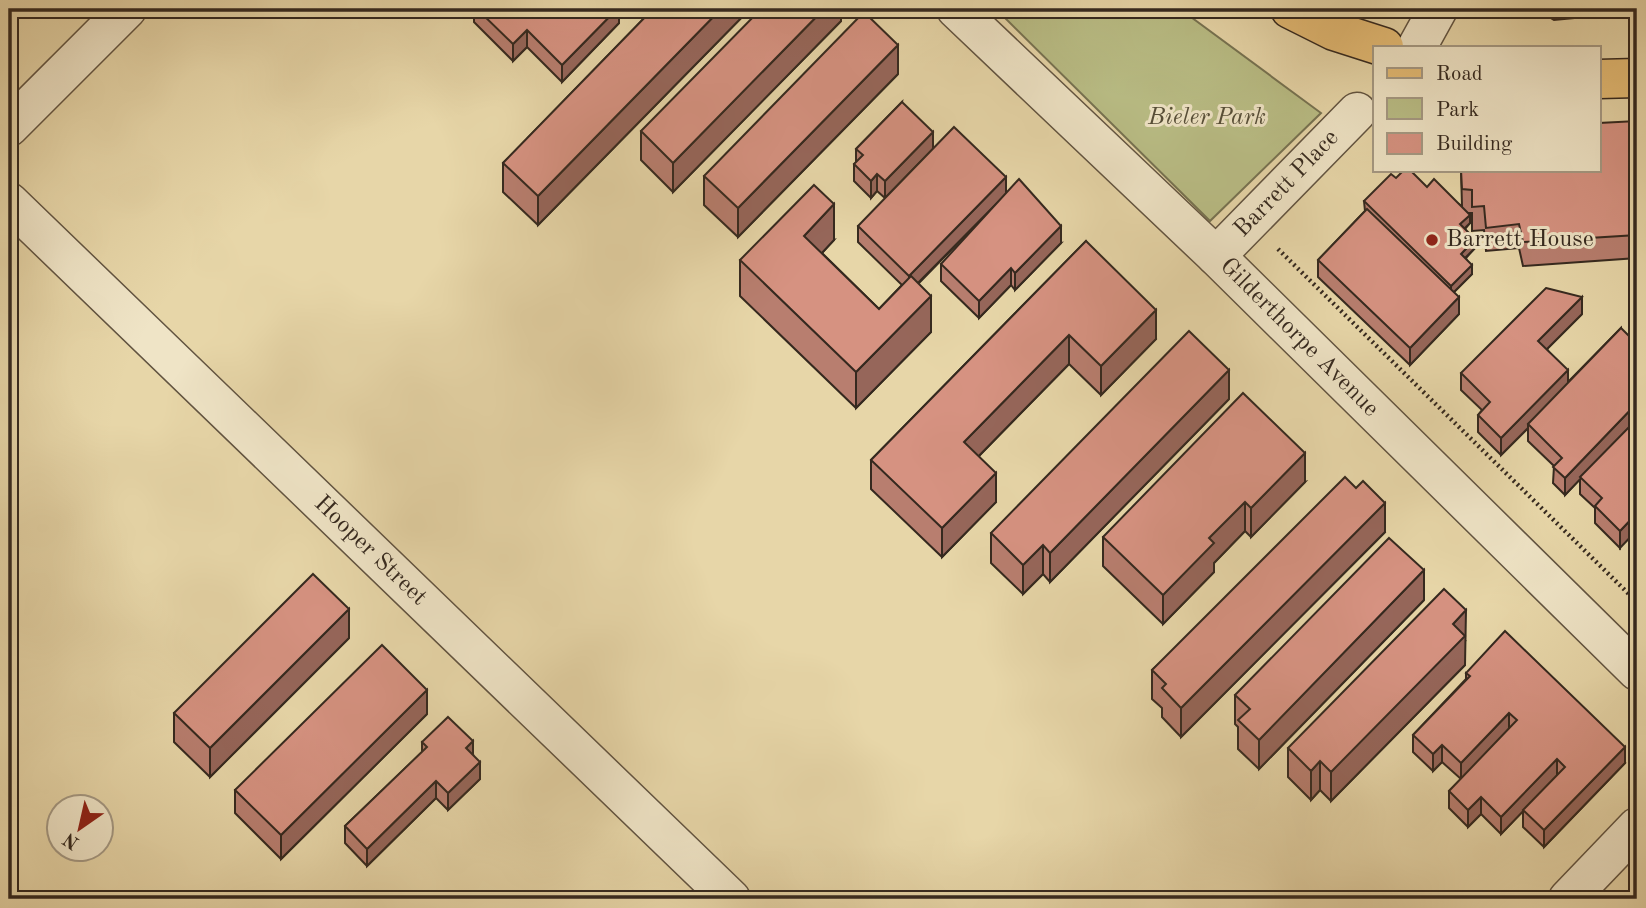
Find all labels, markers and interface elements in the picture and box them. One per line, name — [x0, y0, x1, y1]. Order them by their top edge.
legend — [1373, 46, 1600, 172]
text: Road — [1436, 64, 1483, 85]
text: Park — [1436, 100, 1479, 121]
park label: Bieler Park — [1147, 106, 1266, 130]
street label: Barrett Place — [1230, 126, 1344, 242]
text: Building — [1436, 134, 1513, 155]
place label: Barrett House — [1446, 228, 1594, 252]
marker: Barrett House — [1424, 232, 1440, 248]
street label: Gilderthorpe Avenue — [1215, 254, 1383, 422]
street label: Hooper Street — [309, 492, 431, 610]
north arrow — [46, 792, 116, 862]
text: N — [60, 828, 83, 852]

